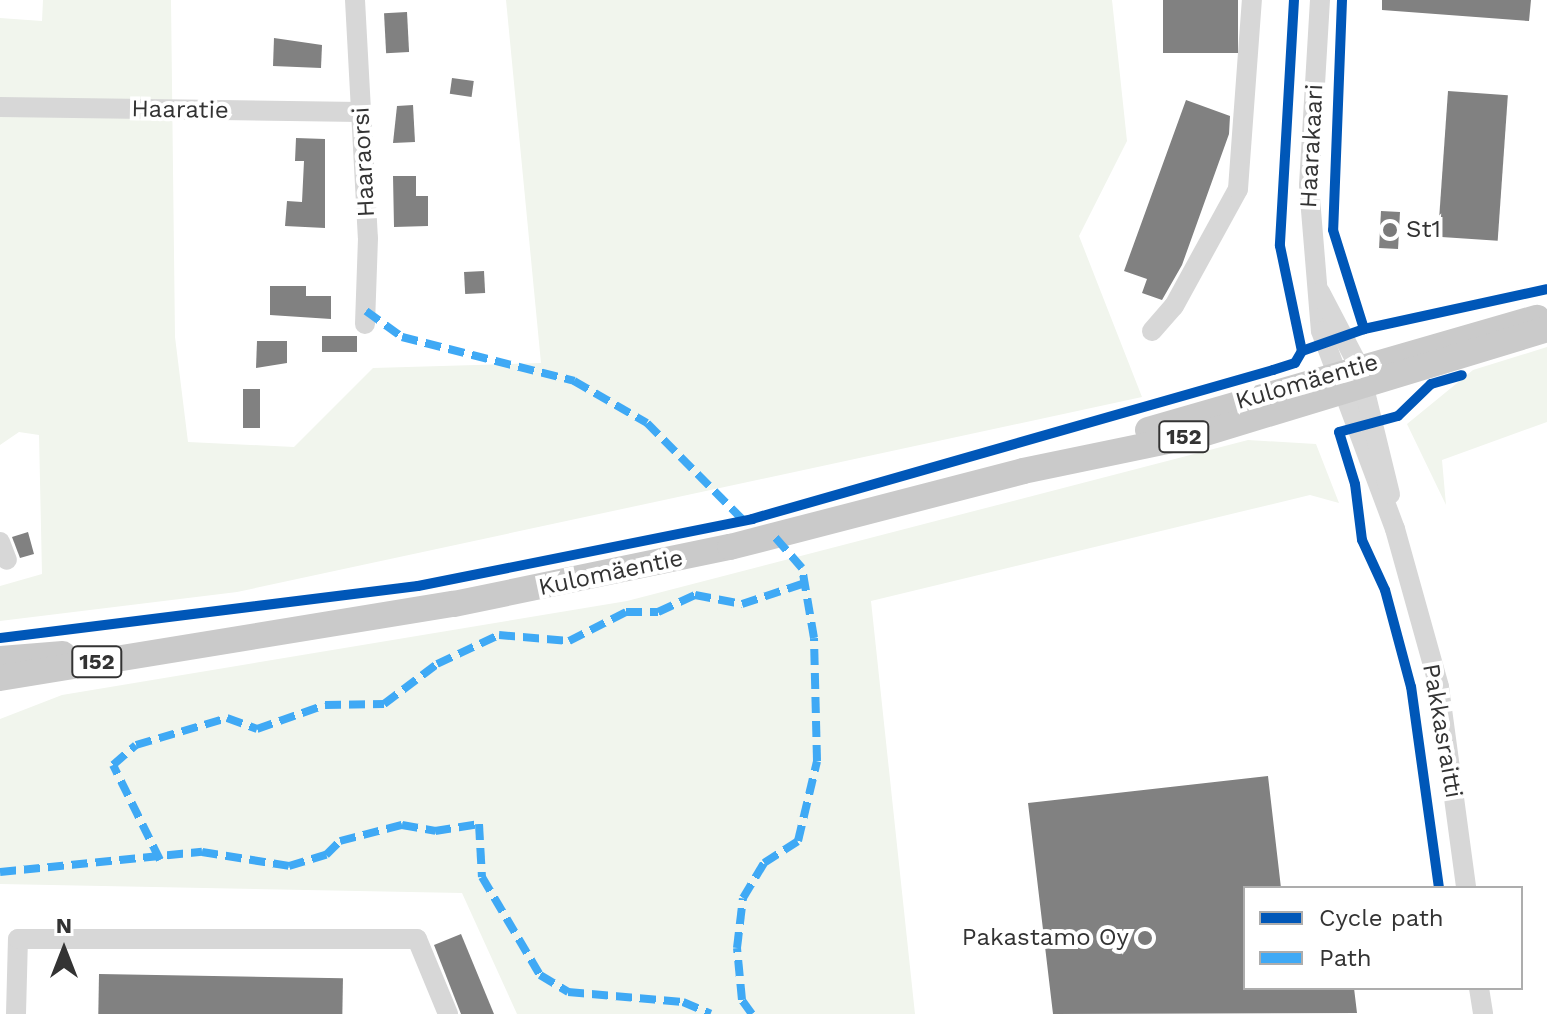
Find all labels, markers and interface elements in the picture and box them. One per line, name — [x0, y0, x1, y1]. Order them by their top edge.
street label: Haarakaari — [1294, 83, 1330, 209]
street label: Haaratie — [131, 95, 229, 125]
street label: Haaraorsi — [347, 106, 381, 218]
place label: St1 — [1406, 216, 1441, 244]
marker: St1 — [1381, 221, 1399, 239]
street label: Kulomäentie — [1232, 348, 1382, 416]
road number: 152 — [1158, 419, 1210, 455]
street label: Kulomäentie — [536, 544, 686, 602]
road number: 152 — [71, 644, 123, 680]
street label: Pakkasraitti — [1416, 662, 1468, 800]
legend — [1243, 886, 1523, 990]
text: Cycle path — [1319, 904, 1444, 932]
north arrow — [24, 910, 104, 990]
text: N — [56, 913, 72, 938]
place label: Pakastamo Oy — [962, 924, 1129, 952]
marker: Pakastamo Oy — [1136, 929, 1154, 947]
text: Path — [1319, 944, 1372, 972]

